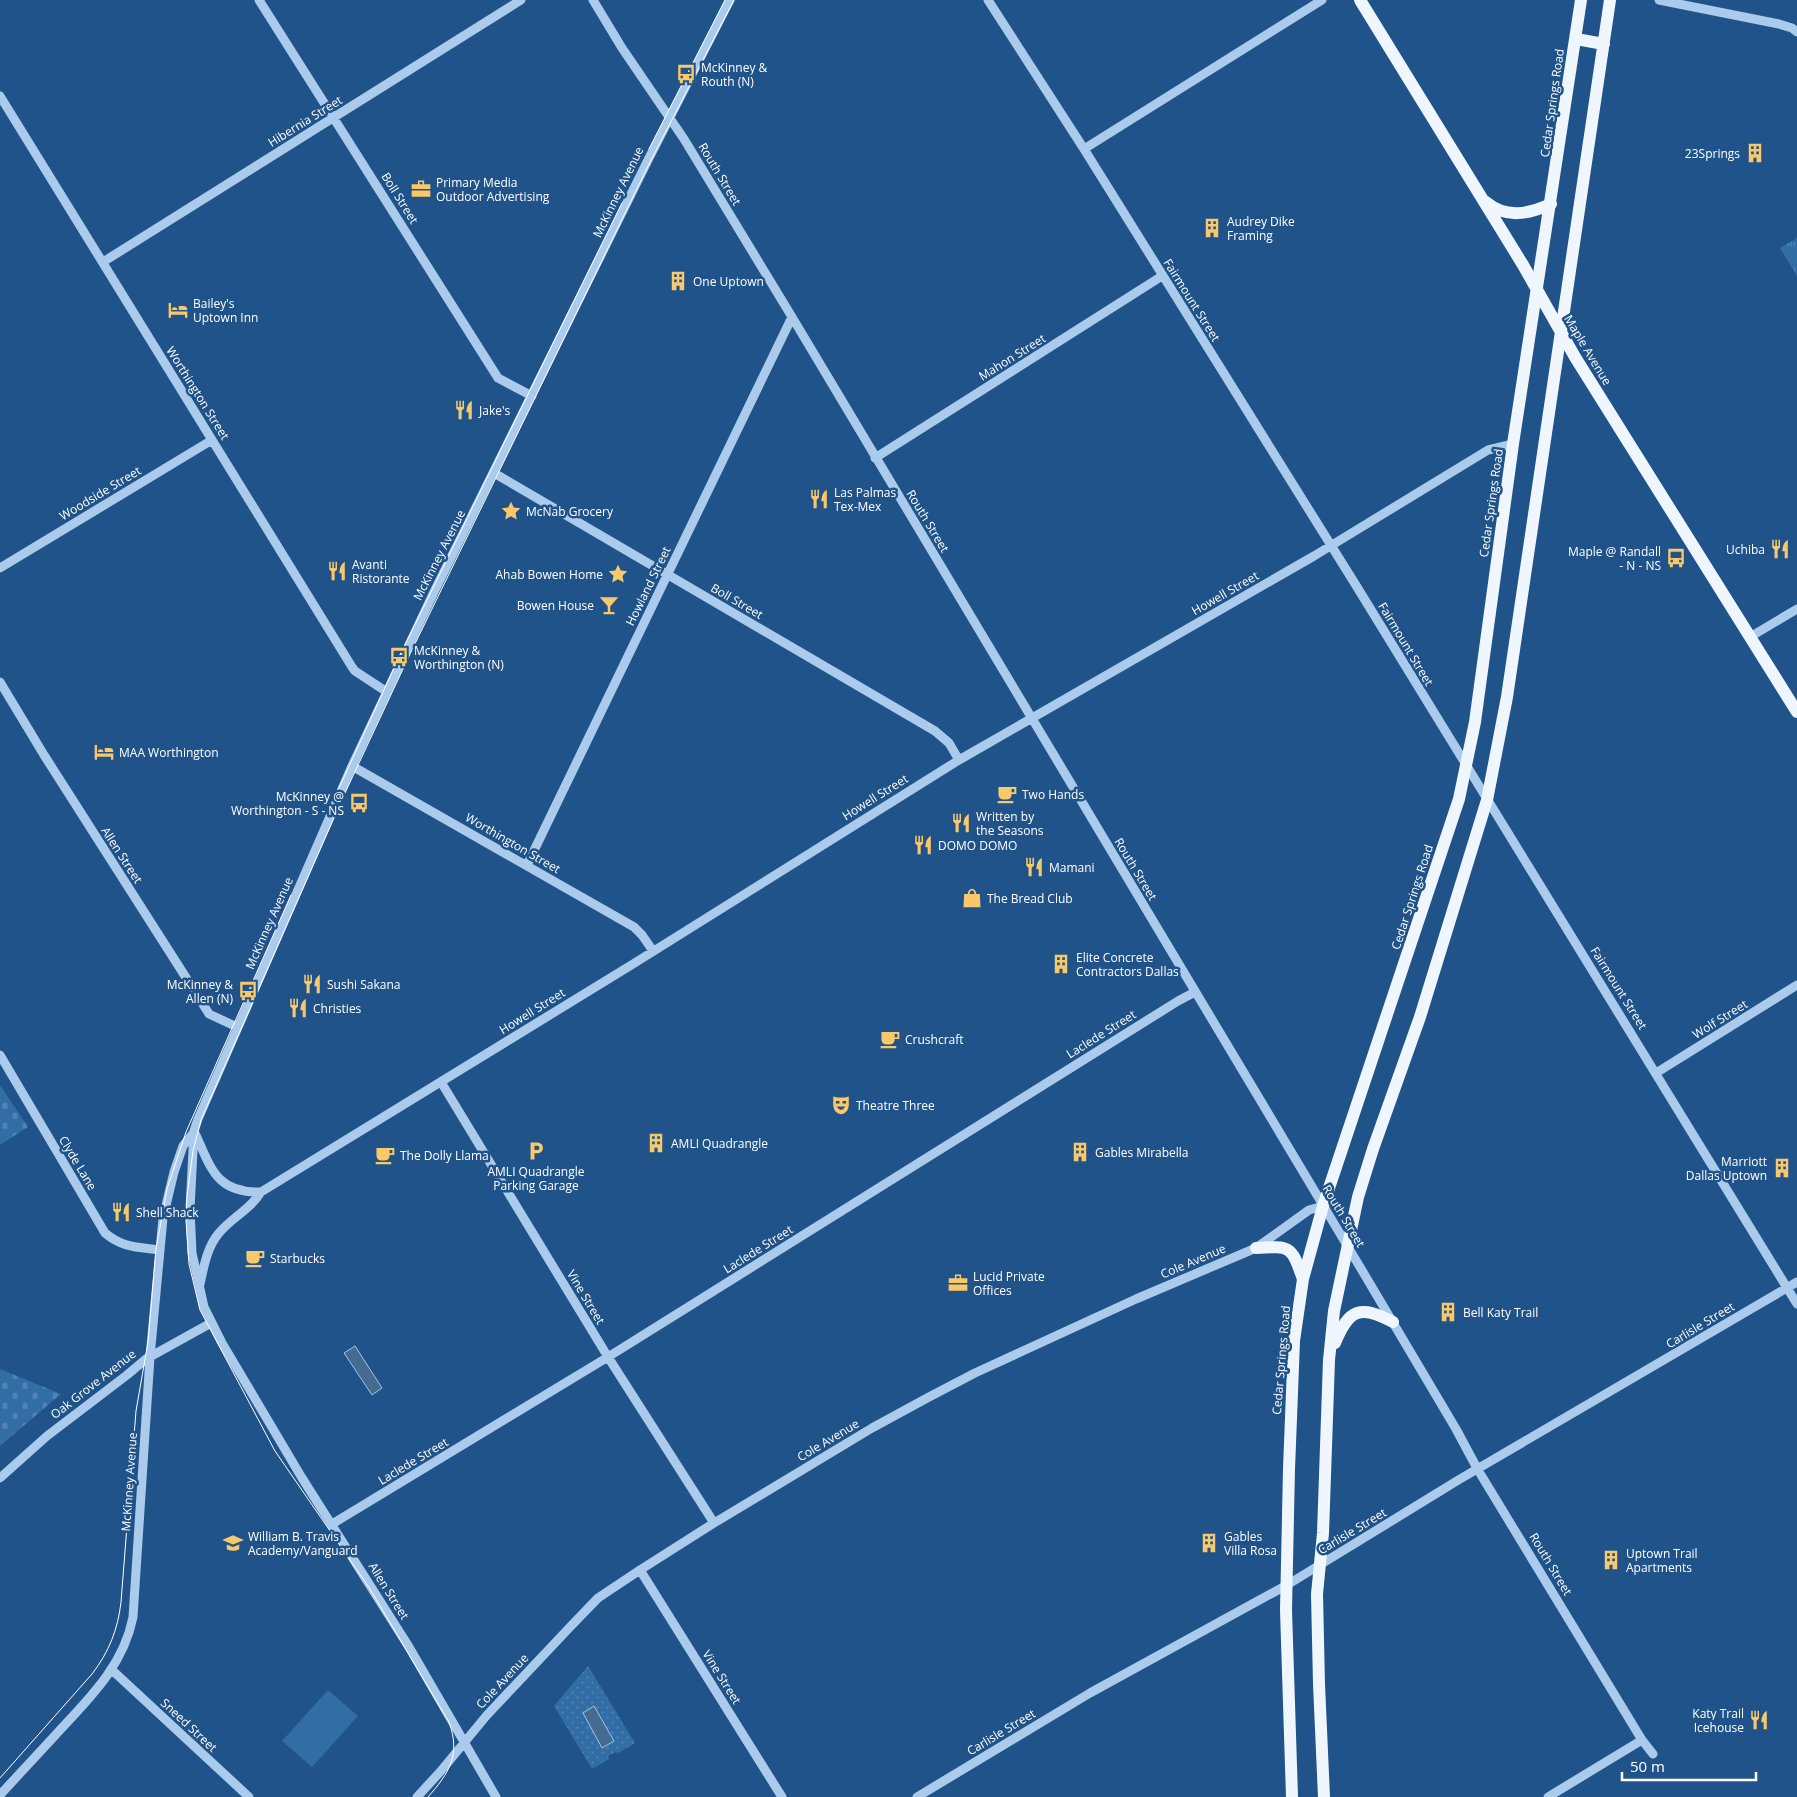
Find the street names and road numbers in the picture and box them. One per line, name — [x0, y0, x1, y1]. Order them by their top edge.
street label: Cedar Springs Road — [1536, 48, 1568, 158]
street label: Hibernia Street — [265, 91, 345, 151]
street label: Routh Street — [695, 140, 745, 208]
street label: McKinney Avenue — [589, 143, 648, 240]
street label: Boll Street — [378, 169, 422, 227]
street label: Fairmount Street — [1160, 255, 1224, 345]
street label: Maple Avenue — [1560, 312, 1616, 389]
street label: Mahon Street — [975, 330, 1049, 384]
street label: Worthington Street — [162, 343, 234, 443]
street label: Cedar Springs Road — [1475, 448, 1507, 558]
street label: Woodside Street — [56, 462, 144, 524]
street label: Routh Street — [903, 487, 953, 555]
street label: McKinney Avenue — [409, 507, 469, 603]
street label: Howland Street — [621, 543, 675, 629]
street label: Howell Street — [1188, 567, 1262, 619]
street label: Boll Street — [708, 579, 766, 623]
street label: Fairmount Street — [1374, 599, 1438, 689]
street label: Howell Street — [839, 770, 911, 824]
street label: Worthington Street — [462, 809, 564, 877]
street label: Allen Street — [97, 823, 147, 887]
street label: Routh Street — [1111, 835, 1161, 903]
street label: Cedar Springs Road — [1387, 842, 1437, 952]
street label: McKinney Avenue — [241, 874, 297, 972]
street label: Fairmount Street — [1587, 943, 1651, 1033]
street label: Howell Street — [496, 984, 568, 1038]
street label: Wolf Street — [1689, 995, 1751, 1043]
street label: Laclede Street — [1063, 1006, 1139, 1062]
street label: Clyde Lane — [55, 1133, 101, 1194]
street label: Routh Street — [1319, 1182, 1369, 1250]
street label: Laclede Street — [720, 1221, 796, 1277]
street label: Cole Avenue — [1158, 1240, 1229, 1282]
street label: Vine Street — [563, 1267, 609, 1327]
street label: Carlisle Street — [1662, 1298, 1738, 1352]
street label: Cedar Springs Road — [1268, 1305, 1294, 1415]
street label: Oak Grove Avenue — [47, 1345, 139, 1423]
street label: Cole Avenue — [794, 1415, 862, 1465]
street label: McKinney Avenue — [117, 1432, 141, 1532]
street label: Laclede Street — [375, 1433, 451, 1489]
street label: Carlisle Street — [1314, 1504, 1390, 1558]
street label: Routh Street — [1526, 1530, 1576, 1598]
street label: Allen Street — [365, 1559, 413, 1623]
street label: Vine Street — [699, 1647, 745, 1707]
street label: Cole Avenue — [472, 1650, 532, 1712]
street label: Sneed Street — [157, 1694, 221, 1756]
street label: Carlisle Street — [963, 1705, 1039, 1759]

